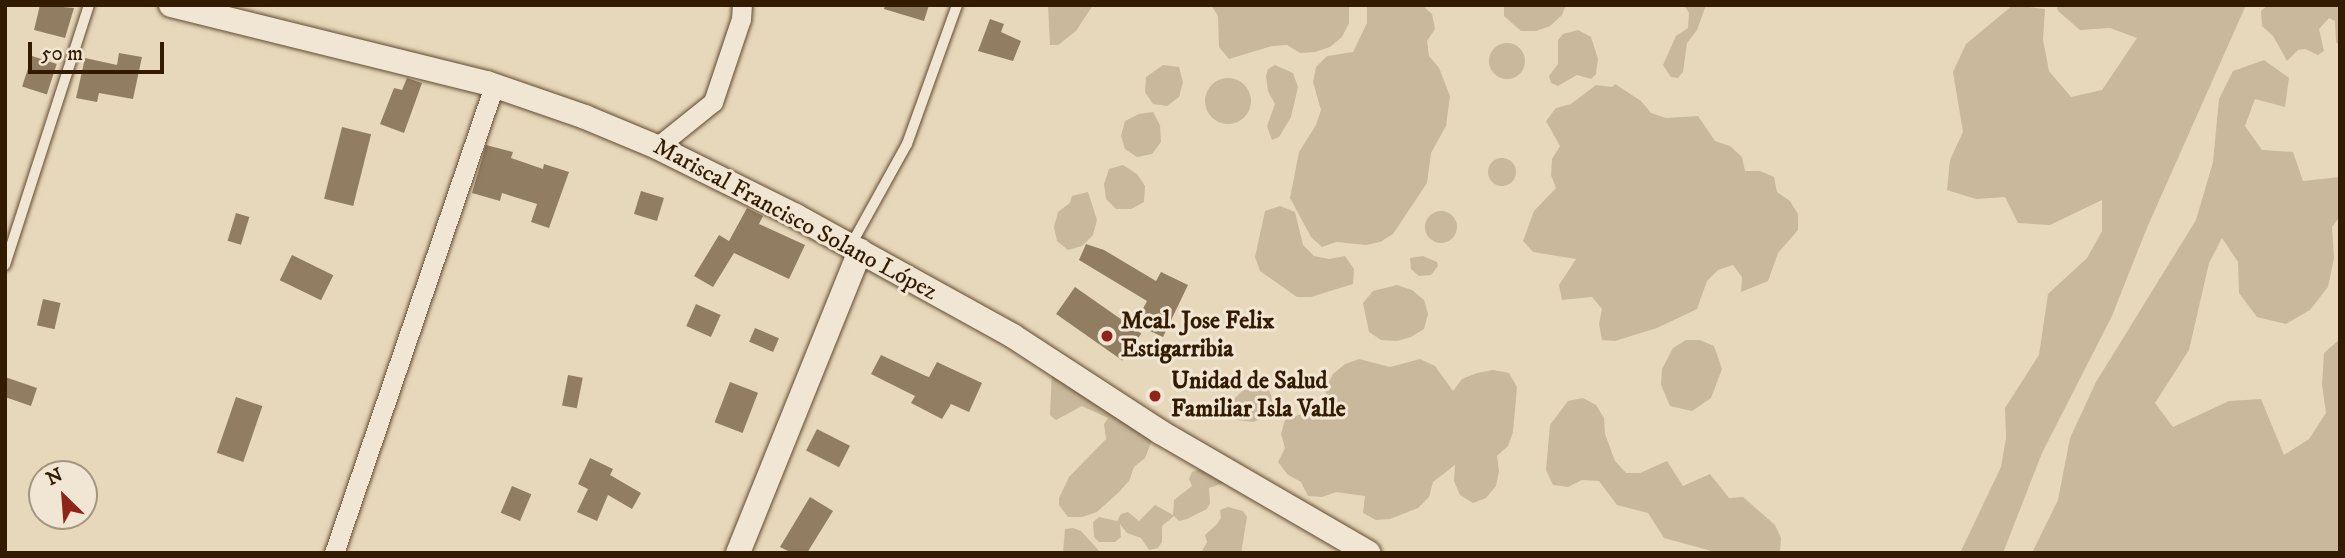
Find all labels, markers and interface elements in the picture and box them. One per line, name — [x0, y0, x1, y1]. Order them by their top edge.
scale bar — [32, 28, 168, 72]
text: 50 m — [41, 41, 83, 67]
street label: Mariscal Francisco Solano López — [648, 133, 942, 307]
place label: Mcal. Jose Felix Estigarribia — [1121, 308, 1274, 364]
marker: Mcal. Jose Felix Estigarribia — [1099, 328, 1115, 344]
place label: Unidad de Salud Familiar Isla Valle — [1171, 368, 1346, 424]
marker: Unidad de Salud Familiar Isla Valle — [1145, 386, 1165, 406]
north arrow — [28, 460, 98, 530]
text: N — [43, 464, 67, 491]

